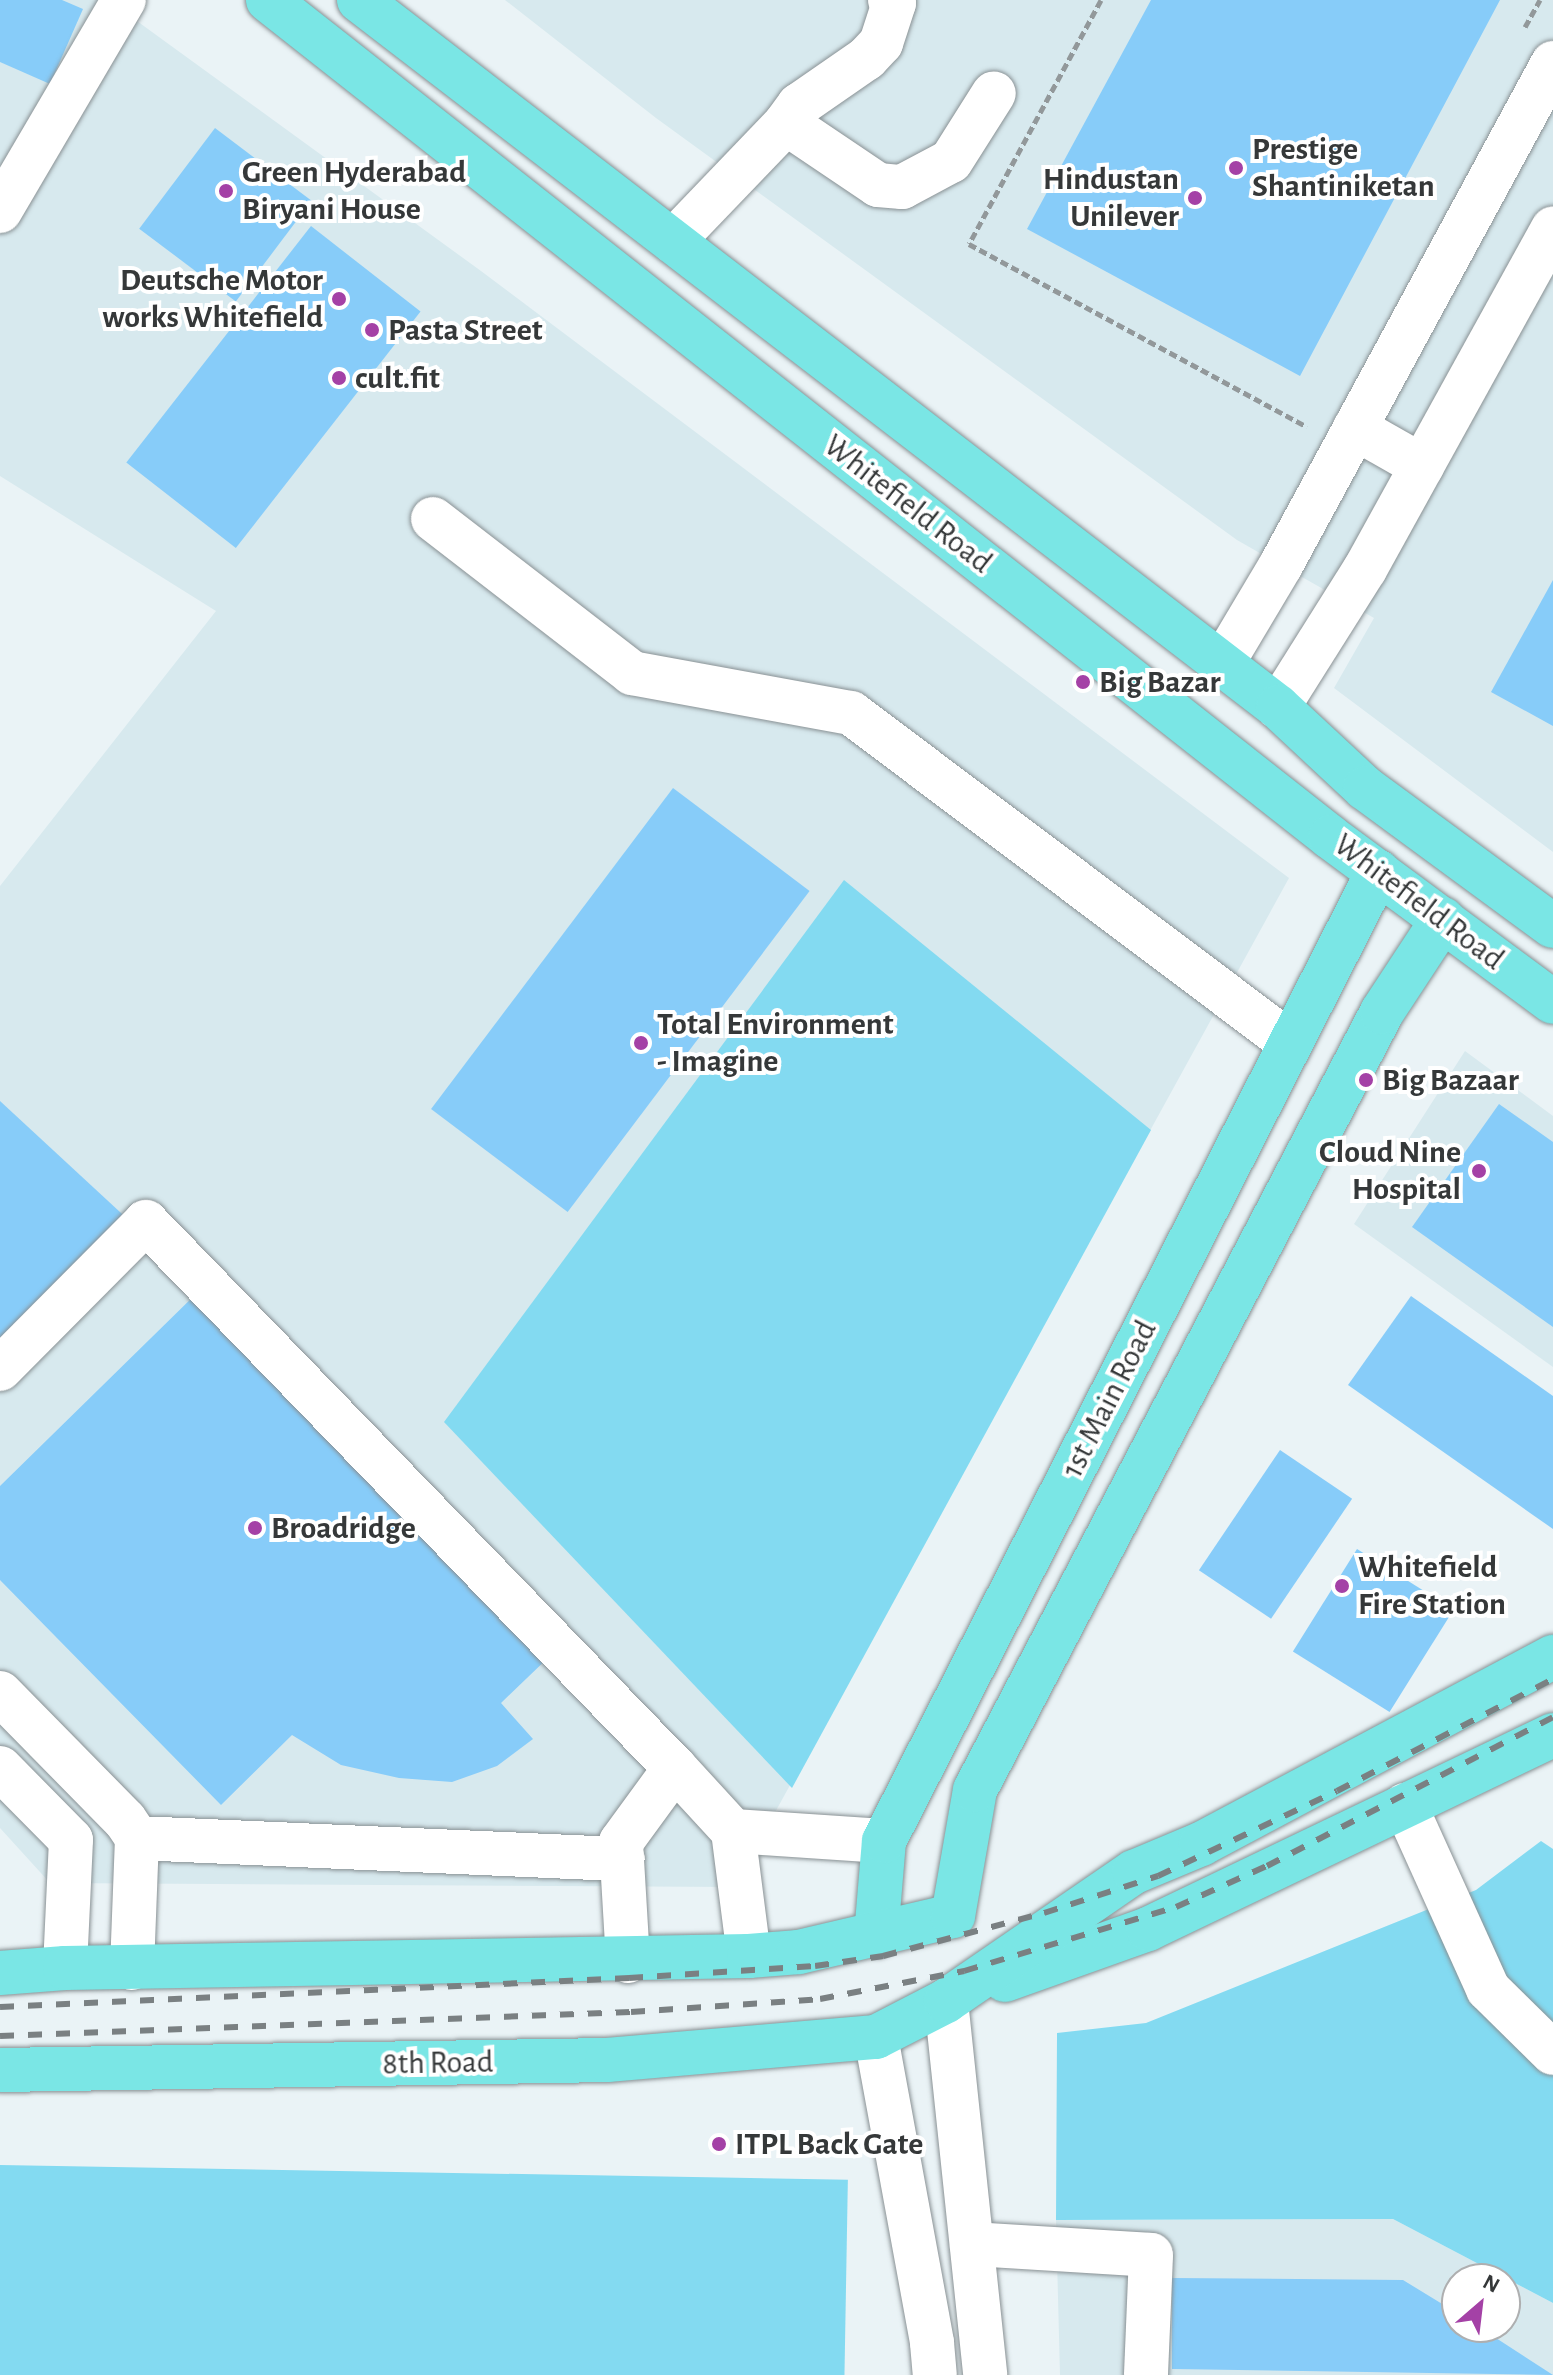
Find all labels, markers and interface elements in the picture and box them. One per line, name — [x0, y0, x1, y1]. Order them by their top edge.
place label: Prestige Shantiniketan — [1252, 131, 1435, 206]
place label: Green Hyderabad Biryani House — [242, 154, 466, 229]
marker: Prestige Shantiniketan — [1227, 159, 1245, 177]
place label: Hindustan Unilever — [1043, 161, 1179, 236]
marker: Green Hyderabad Biryani House — [217, 182, 235, 200]
marker: Hindustan Unilever — [1186, 189, 1204, 207]
place label: Deutsche Motor works Whitefield — [102, 262, 323, 337]
marker: Deutsche Motor works Whitefield — [330, 290, 348, 308]
place label: Pasta Street — [388, 311, 543, 349]
marker: Pasta Street — [363, 321, 381, 339]
place label: cult.fit — [355, 359, 440, 397]
marker: cult.fit — [330, 369, 348, 387]
street label: Whitefield Road — [816, 426, 1000, 582]
place label: Big Bazar — [1099, 663, 1221, 701]
marker: Big Bazar — [1074, 673, 1092, 691]
street label: Whitefield Road — [1326, 826, 1512, 978]
place label: Total Environment - Imagine — [657, 1006, 894, 1081]
marker: Total Environment - Imagine — [632, 1034, 650, 1052]
place label: Big Bazaar — [1382, 1061, 1519, 1099]
marker: Big Bazaar — [1357, 1071, 1375, 1089]
place label: Cloud Nine Hospital — [1319, 1134, 1461, 1209]
marker: Cloud Nine Hospital — [1468, 1160, 1490, 1182]
street label: 1st Main Road — [1053, 1314, 1165, 1484]
place label: Broadridge — [271, 1509, 416, 1547]
marker: Broadridge — [246, 1519, 264, 1537]
place label: Whitefield Fire Station — [1358, 1549, 1506, 1624]
marker: Whitefield Fire Station — [1333, 1577, 1351, 1595]
street label: 8th Road — [382, 2043, 494, 2083]
place label: ITPL Back Gate — [735, 2125, 923, 2163]
marker: ITPL Back Gate — [710, 2135, 728, 2153]
north arrow — [1441, 2263, 1521, 2343]
text: N — [1479, 2270, 1503, 2297]

